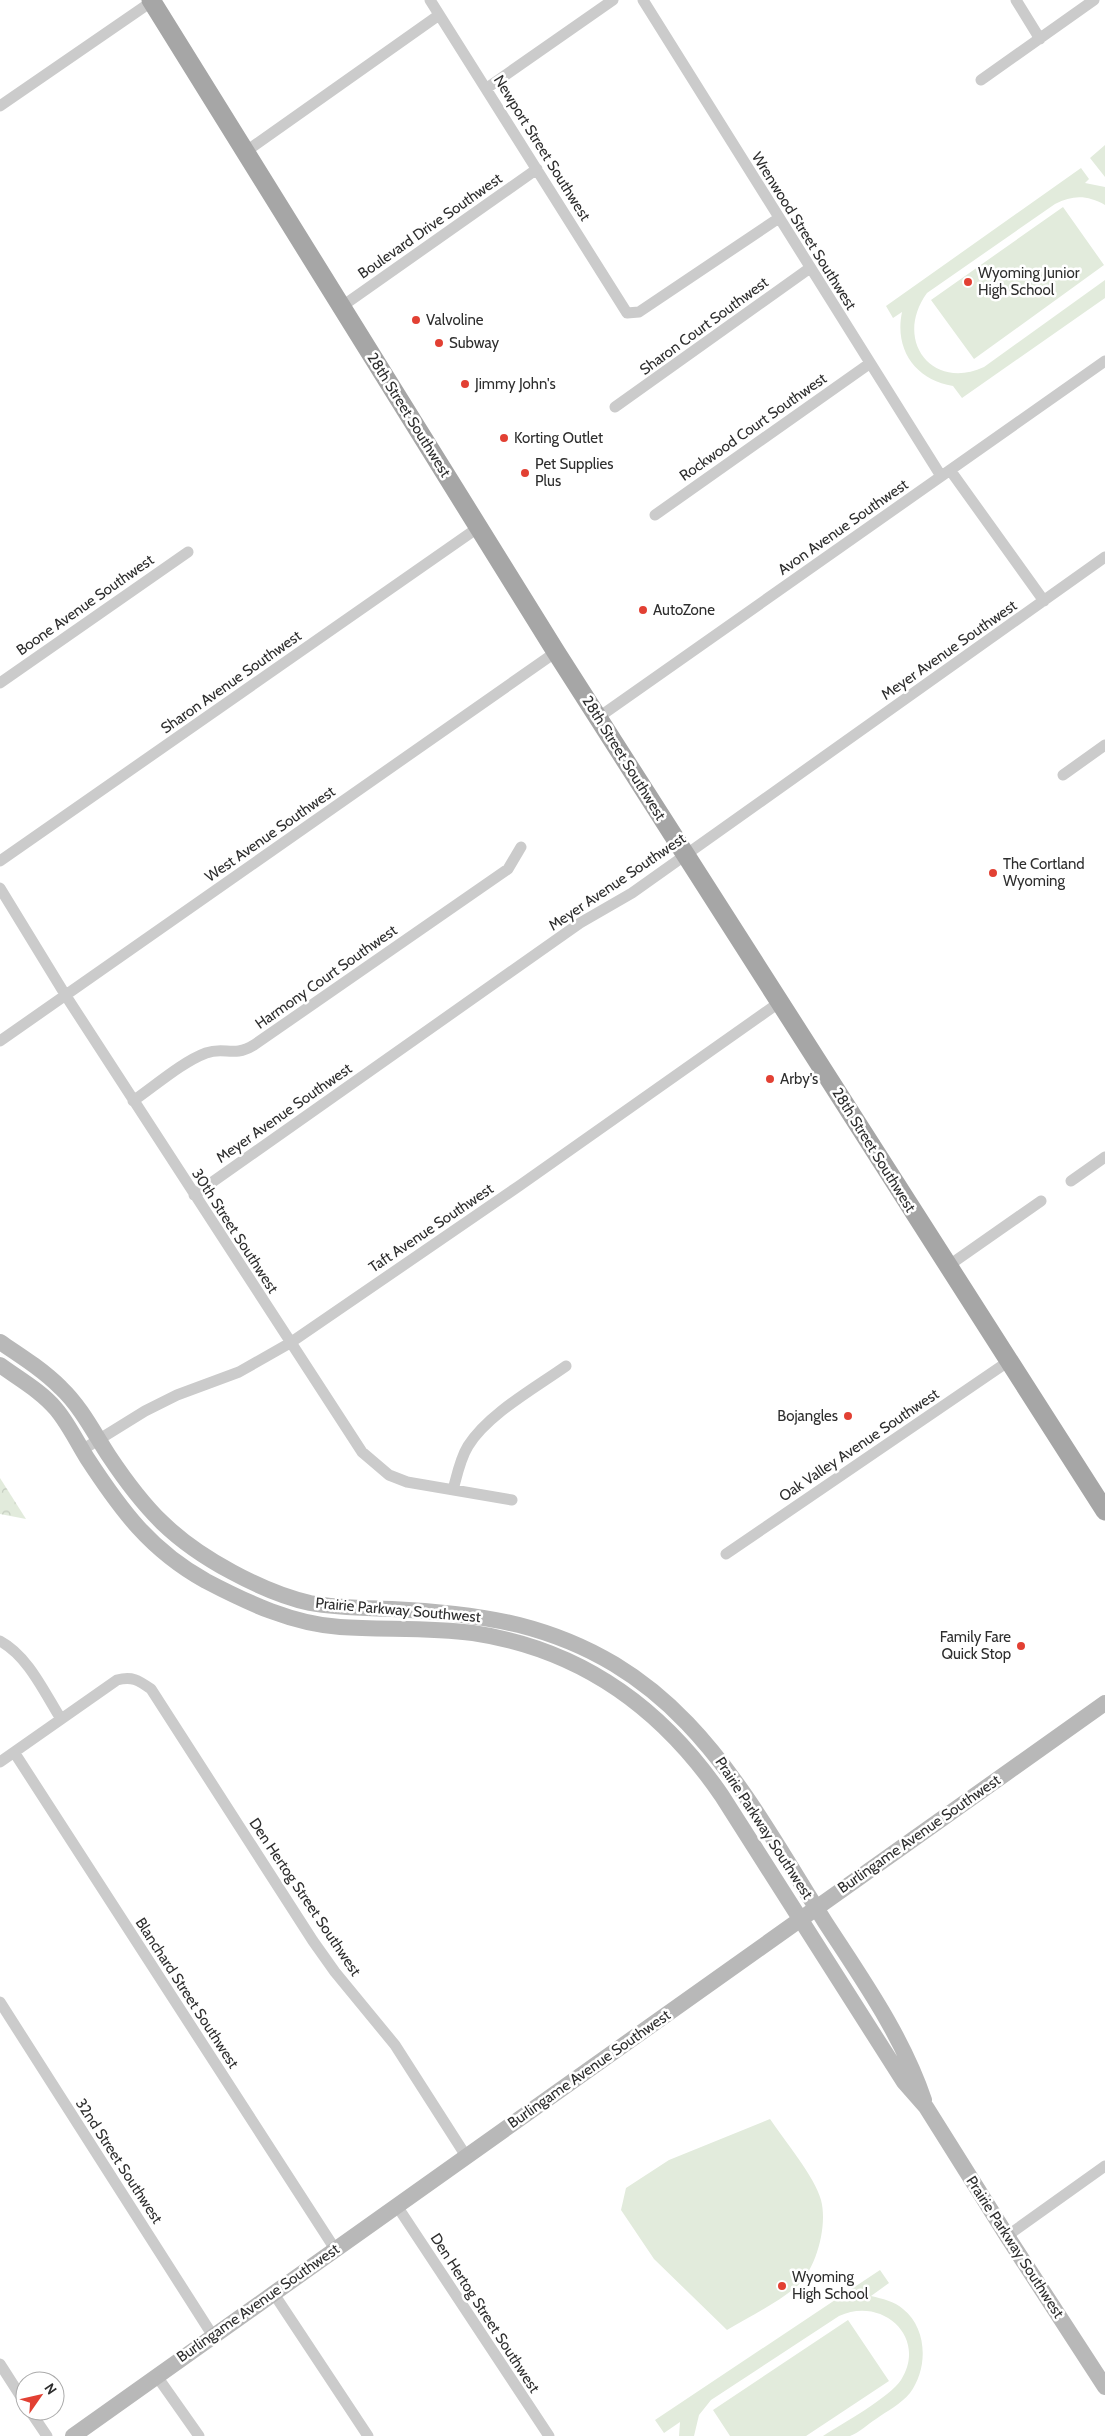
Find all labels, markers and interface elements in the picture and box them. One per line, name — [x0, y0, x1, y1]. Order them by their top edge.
street label: Newport Street Southwest — [490, 72, 594, 224]
street label: Wrenwood Street Southwest — [748, 149, 860, 313]
street label: Boulevard Drive Southwest — [355, 169, 505, 283]
place label: Wyoming Junior High School — [978, 264, 1080, 299]
street label: Sharon Court Southwest — [636, 273, 772, 379]
marker: Wyoming Junior High School — [962, 276, 974, 288]
place label: Valvoline — [426, 311, 484, 329]
marker: Valvoline — [410, 314, 422, 326]
place label: Subway — [449, 334, 499, 352]
marker: Subway — [433, 337, 445, 349]
street label: 28th Street Southwest — [363, 350, 455, 480]
street label: Rockwood Court Southwest — [676, 369, 830, 485]
place label: Jimmy John's — [474, 375, 556, 393]
marker: Jimmy John's — [459, 378, 471, 390]
place label: Korting Outlet — [514, 429, 603, 447]
marker: Korting Outlet — [498, 432, 510, 444]
place label: Pet Supplies Plus — [535, 455, 613, 490]
marker: Pet Supplies Plus — [519, 467, 531, 479]
street label: Avon Avenue Southwest — [775, 475, 911, 579]
street label: Boone Avenue Southwest — [13, 551, 157, 659]
street label: Meyer Avenue Southwest — [878, 596, 1020, 704]
place label: AutoZone — [653, 601, 715, 619]
marker: AutoZone — [637, 604, 649, 616]
street label: Sharon Avenue Southwest — [157, 627, 305, 737]
street label: 28th Street Southwest — [578, 693, 670, 823]
street label: West Avenue Southwest — [202, 782, 338, 886]
street label: Meyer Avenue Southwest — [545, 829, 689, 935]
place label: The Cortland Wyoming — [1003, 855, 1085, 890]
marker: The Cortland Wyoming — [987, 867, 999, 879]
street label: Harmony Court Southwest — [252, 921, 400, 1033]
street label: Meyer Avenue Southwest — [213, 1059, 355, 1167]
place label: Arby's — [780, 1070, 818, 1088]
marker: Arby's — [764, 1073, 776, 1085]
street label: 28th Street Southwest — [828, 1085, 920, 1215]
street label: 30th Street Southwest — [188, 1165, 282, 1297]
street label: Taft Avenue Southwest — [365, 1180, 497, 1276]
street label: Oak Valley Avenue Southwest — [776, 1385, 942, 1505]
place label: Bojangles — [777, 1407, 838, 1425]
marker: Bojangles — [842, 1410, 854, 1422]
street label: Prairie Parkway Southwest — [315, 1594, 481, 1626]
place label: Family Fare Quick Stop — [940, 1628, 1011, 1663]
marker: Family Fare Quick Stop — [1015, 1640, 1027, 1652]
street label: Prairie Parkway Southwest — [711, 1754, 817, 1902]
street label: Burlingame Avenue Southwest — [834, 1771, 1004, 1897]
street label: Den Hertog Street Southwest — [245, 1815, 365, 1979]
street label: Blanchard Street Southwest — [132, 1914, 242, 2072]
street label: Burlingame Avenue Southwest — [504, 2006, 674, 2132]
street label: 32nd Street Southwest — [72, 2095, 166, 2227]
street label: Prairie Parkway Southwest — [962, 2173, 1068, 2321]
street label: Den Hertog Street Southwest — [427, 2230, 543, 2396]
street label: Burlingame Avenue Southwest — [173, 2240, 343, 2366]
place label: Wyoming High School — [792, 2268, 869, 2303]
marker: Wyoming High School — [776, 2280, 788, 2292]
north arrow — [15, 2371, 65, 2421]
text: N — [41, 2380, 61, 2398]

